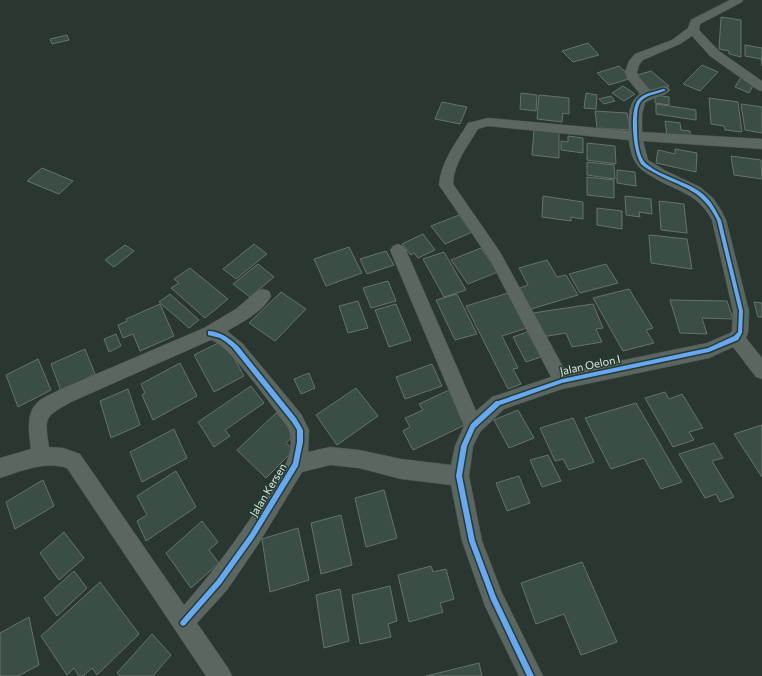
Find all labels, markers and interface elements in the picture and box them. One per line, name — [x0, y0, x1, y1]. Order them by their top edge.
street label: Jalan Oelon I — [558, 352, 622, 378]
street label: Jalan Kersen — [247, 461, 289, 519]

